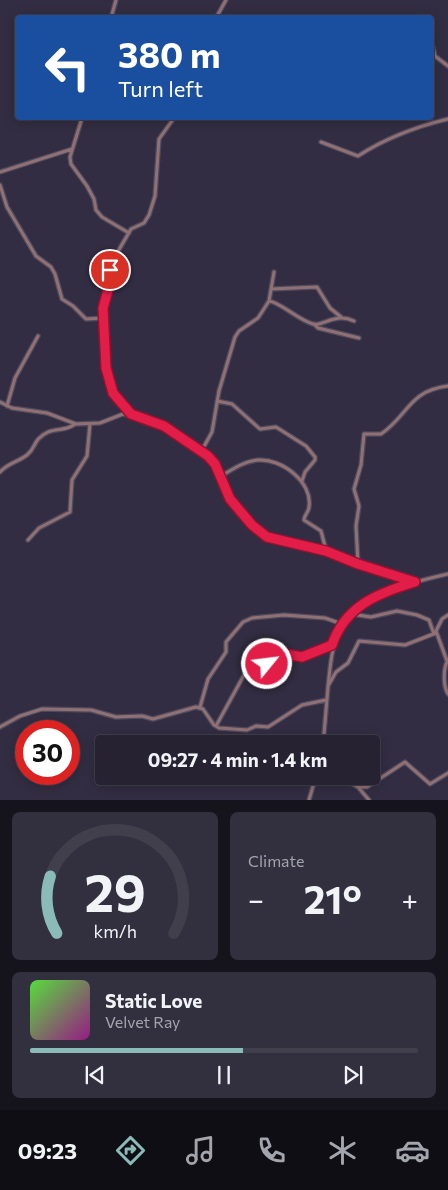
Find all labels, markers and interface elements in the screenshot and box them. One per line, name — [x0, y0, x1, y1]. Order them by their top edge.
text: 380 m — [118, 32, 221, 75]
icon: left — [35, 35, 100, 100]
text: Turn left — [118, 75, 203, 102]
pin — [89, 249, 131, 291]
icon: arrive — [96, 256, 124, 284]
position arrow — [240, 637, 292, 689]
speed limit sign: 30 — [15, 720, 80, 785]
text: 09:27 · 4 min · 1.4 km — [148, 748, 327, 771]
text: Climate — [248, 851, 304, 870]
text: 29 — [84, 859, 146, 923]
text: 21° — [304, 875, 362, 922]
text: − — [248, 882, 264, 916]
text: + — [402, 882, 418, 916]
text: km/h — [93, 920, 137, 942]
text: Static Love — [105, 989, 202, 1012]
text: Velvet Ray — [105, 1012, 180, 1031]
icon: previous — [81, 1061, 109, 1089]
icon: pause — [210, 1061, 238, 1089]
icon: next — [339, 1061, 367, 1089]
icon: directions — [113, 1133, 148, 1168]
icon: music — [183, 1133, 218, 1168]
icon: phone — [254, 1133, 289, 1168]
icon: climate — [325, 1133, 360, 1168]
icon: car — [395, 1133, 430, 1168]
text: 09:23 — [18, 1137, 77, 1164]

